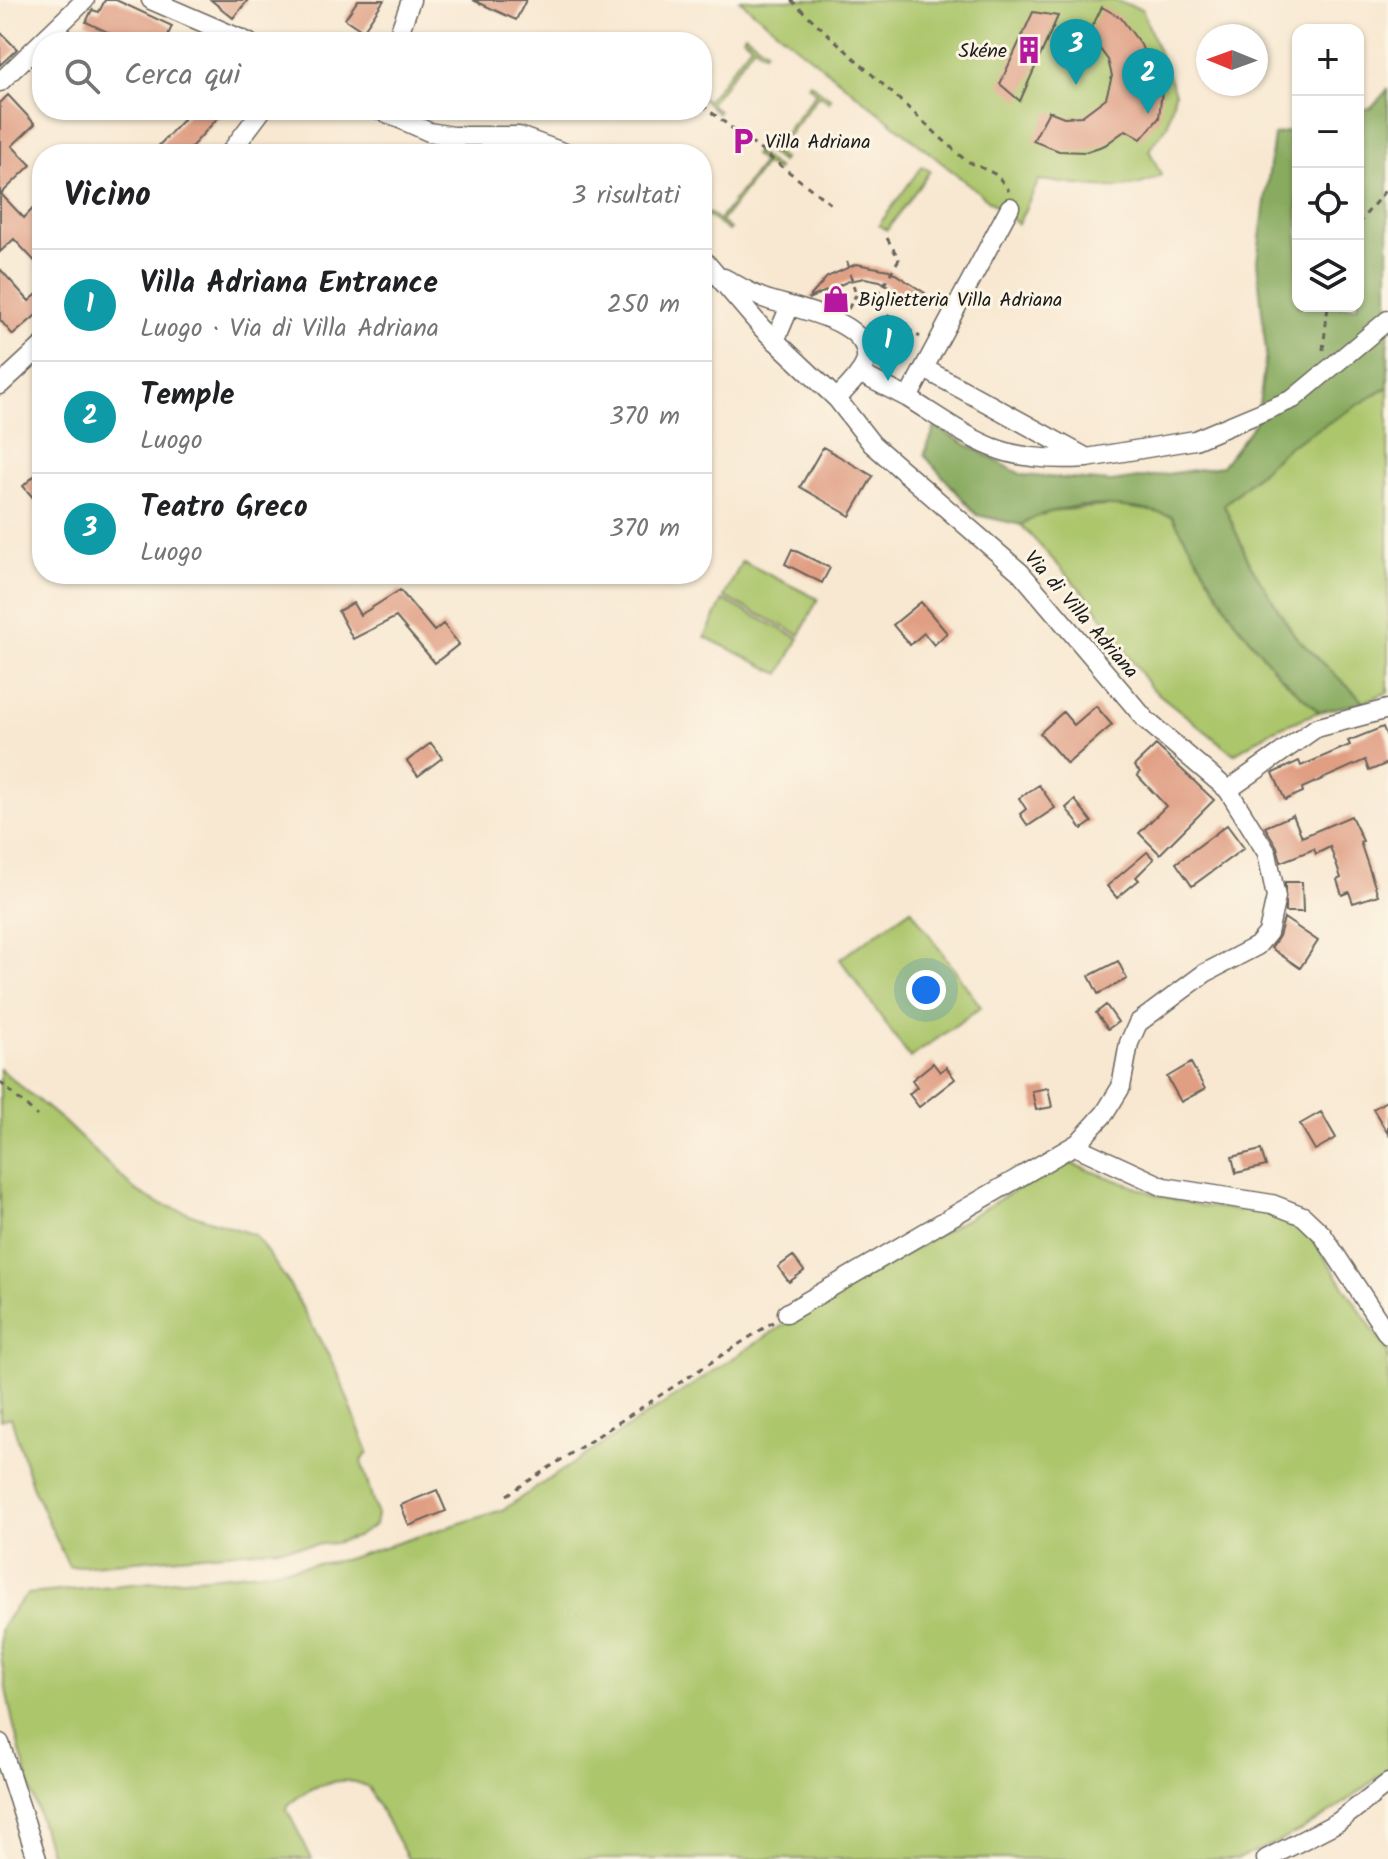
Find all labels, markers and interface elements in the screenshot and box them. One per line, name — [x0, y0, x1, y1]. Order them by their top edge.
pin: 3 — [1050, 19, 1102, 85]
north arrow — [1196, 24, 1268, 96]
map controls — [1292, 24, 1364, 312]
button: + — [1292, 24, 1364, 96]
search box — [32, 32, 712, 120]
building icon: Skéne — [1014, 35, 1044, 65]
place label: Skéne — [959, 36, 1007, 68]
pin: 2 — [1122, 48, 1174, 114]
text: Cerca qui — [124, 52, 241, 100]
icon: search — [60, 54, 104, 98]
button: − — [1292, 96, 1364, 168]
parking icon: Villa Adriana — [728, 126, 758, 156]
place label: Villa Adriana — [765, 127, 871, 159]
button: locate — [1292, 168, 1364, 240]
text: Vicino — [64, 169, 151, 223]
text: 3 risultati — [571, 175, 680, 217]
button: layers — [1292, 240, 1364, 312]
text: Villa Adriana Entrance — [140, 260, 438, 308]
text: 1 — [86, 284, 94, 326]
text: 250 m — [607, 284, 680, 326]
shop icon: Biglietteria Villa Adriana — [821, 284, 851, 314]
place label: Biglietteria Villa Adriana — [858, 285, 1062, 317]
text: Luogo · Via di Villa Adriana — [140, 308, 439, 350]
pin: 1 — [862, 315, 914, 381]
text: Temple — [140, 372, 234, 420]
text: 2 — [82, 396, 98, 438]
text: 370 m — [609, 396, 680, 438]
text: Luogo — [140, 420, 203, 462]
text: Teatro Greco — [140, 484, 308, 532]
text: 3 — [83, 508, 97, 550]
text: 370 m — [609, 508, 680, 550]
text: Luogo — [140, 532, 203, 574]
street label: Via di Villa Adriana — [1016, 544, 1145, 687]
your location — [906, 970, 946, 1010]

